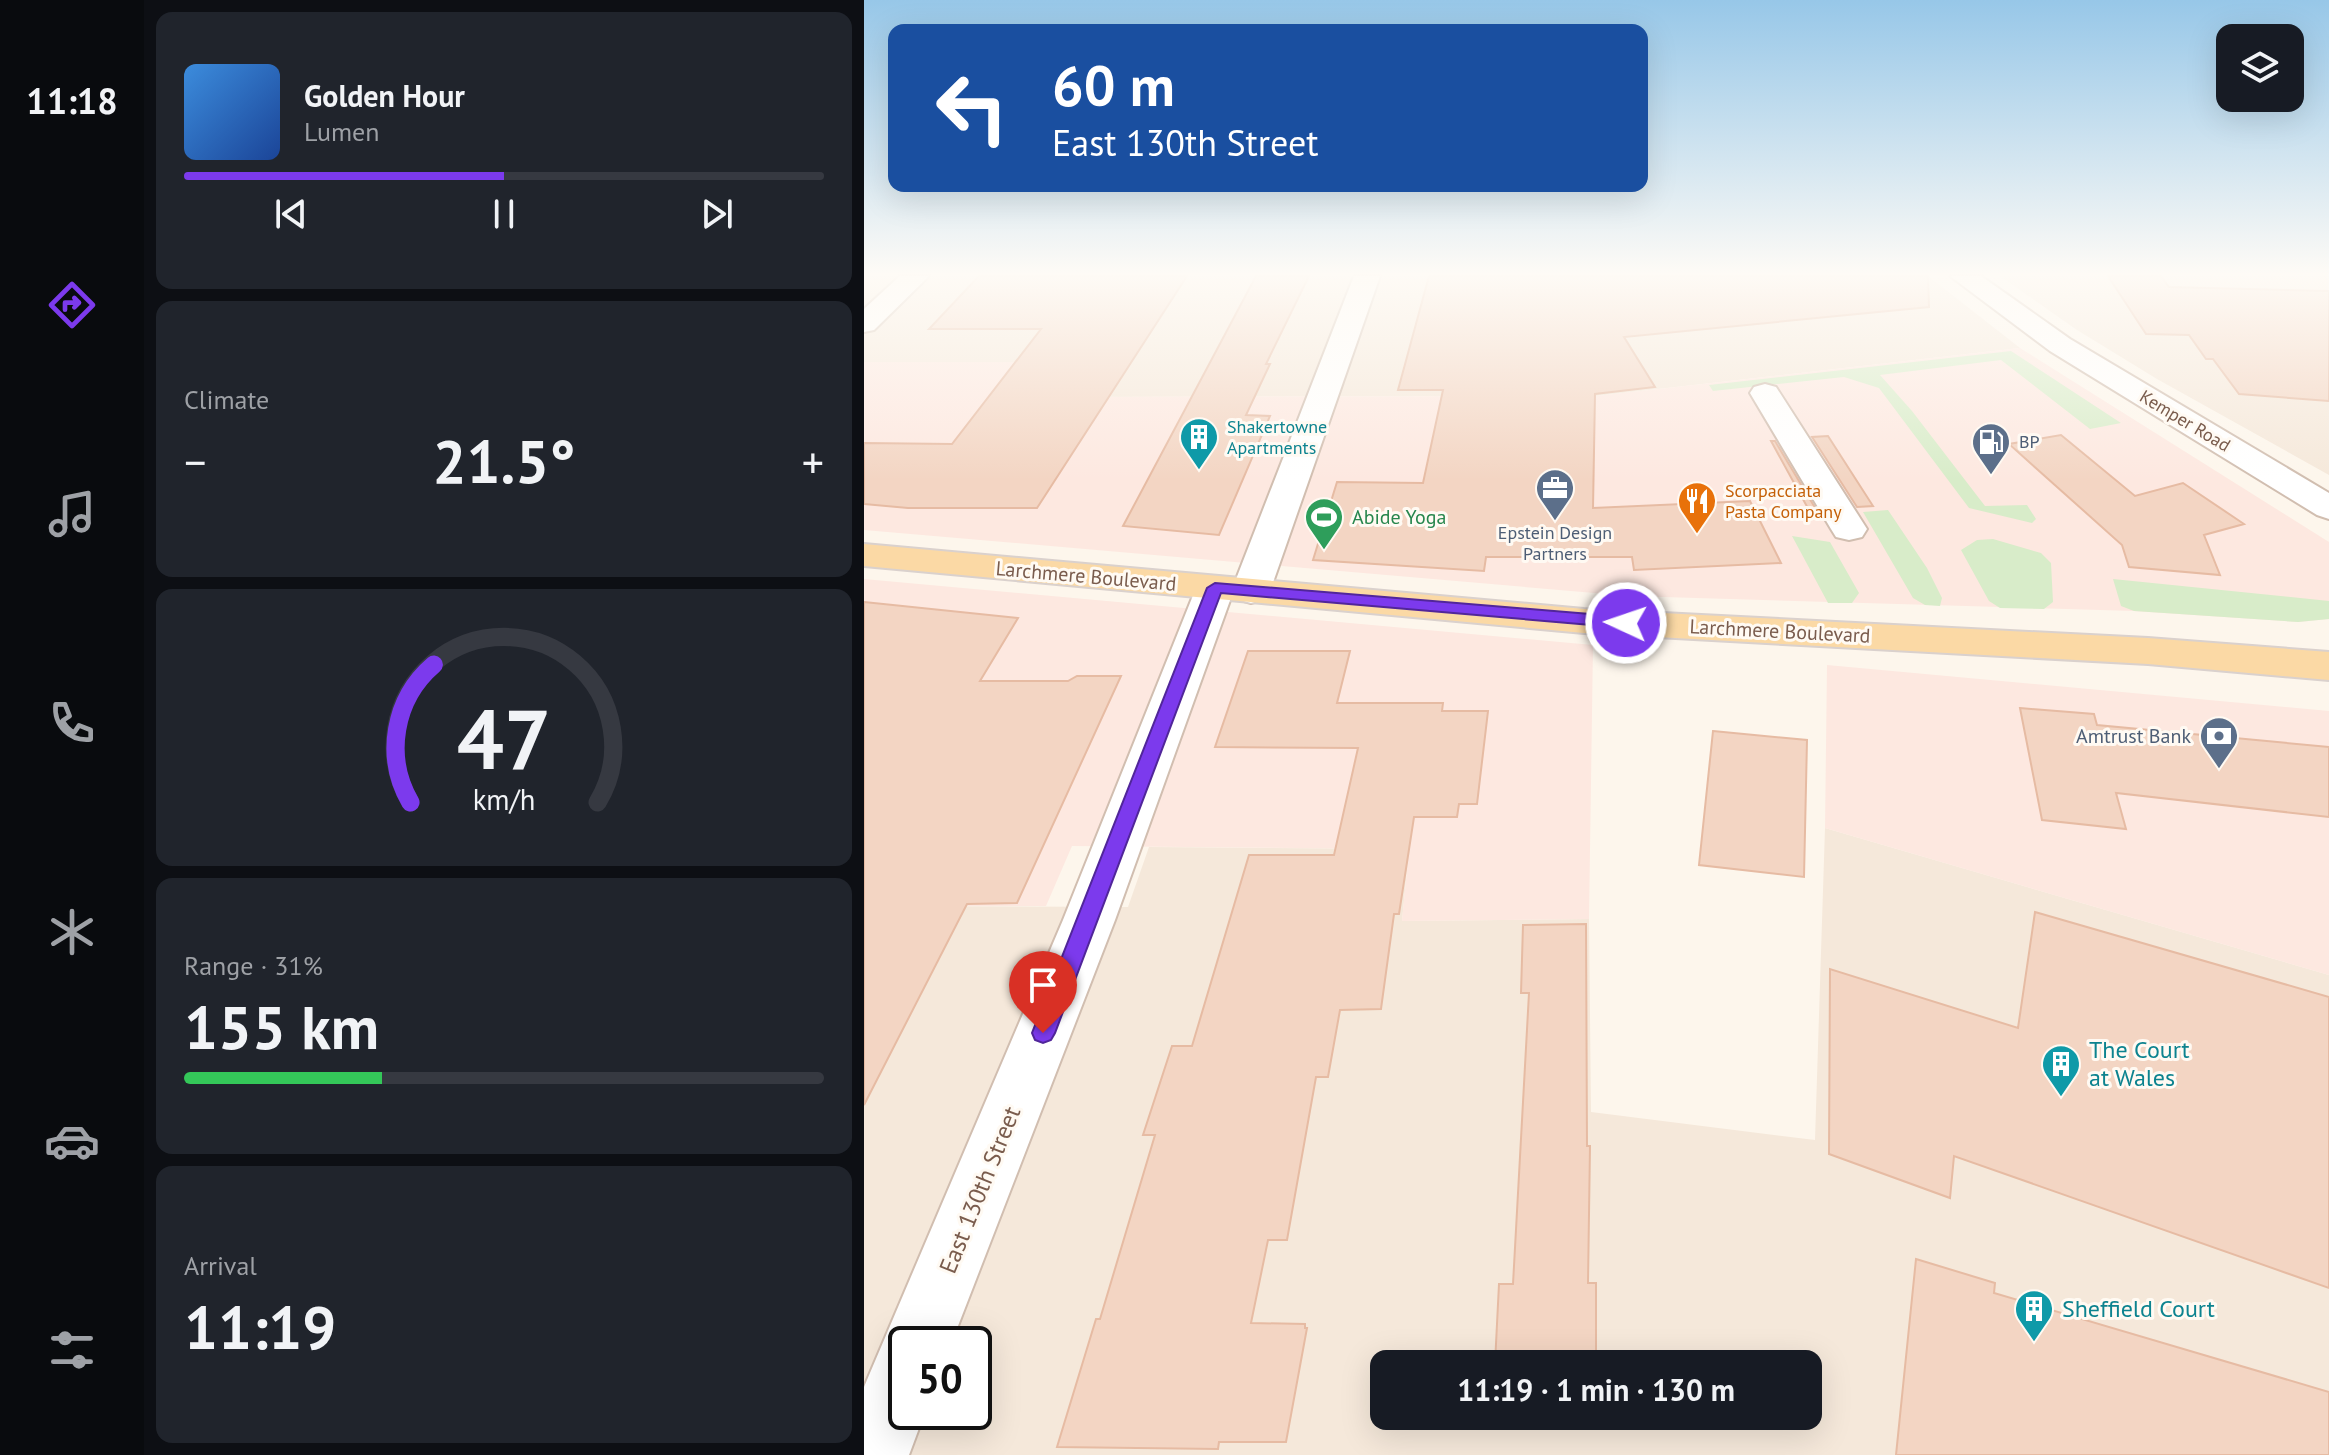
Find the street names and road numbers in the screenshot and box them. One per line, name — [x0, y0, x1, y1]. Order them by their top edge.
street label: Kemper Road — [2136, 384, 2235, 457]
street label: Larchmere Boulevard — [995, 555, 1177, 597]
street label: Larchmere Boulevard — [1689, 613, 1871, 649]
street label: East 130th Street — [932, 1102, 1027, 1278]

